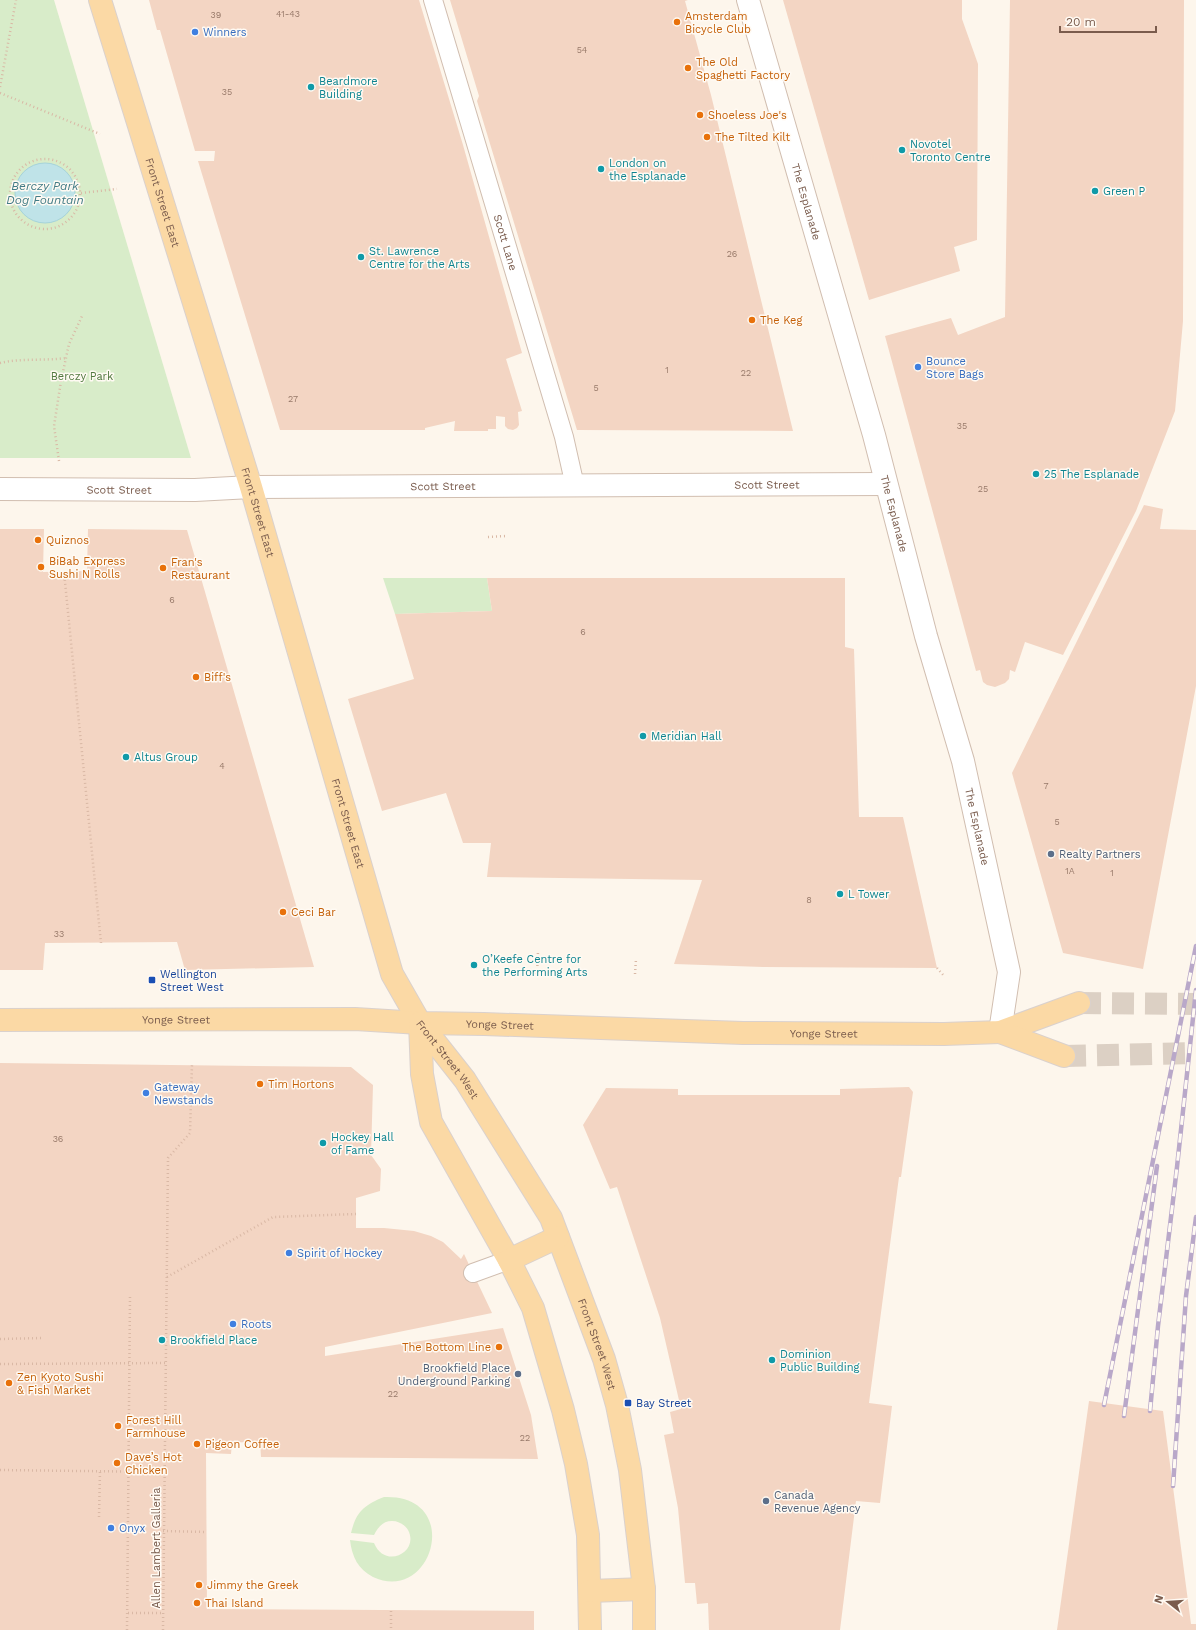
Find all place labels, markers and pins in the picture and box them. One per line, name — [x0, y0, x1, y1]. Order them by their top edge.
place label: Amsterdam Bicycle Club — [685, 10, 751, 36]
marker: Amsterdam Bicycle Club — [672, 17, 682, 27]
place label: Winners — [203, 26, 247, 39]
marker: Winners — [190, 27, 200, 37]
place label: The Old Spaghetti Factory — [696, 56, 790, 82]
marker: The Old Spaghetti Factory — [683, 63, 693, 73]
place label: Beardmore Building — [319, 75, 378, 101]
marker: Beardmore Building — [306, 82, 316, 92]
place label: Shoeless Joe's — [708, 109, 787, 122]
marker: Shoeless Joe's — [695, 110, 705, 120]
place label: The Tilted Kilt — [715, 131, 790, 144]
marker: The Tilted Kilt — [702, 132, 712, 142]
place label: Novotel Toronto Centre — [910, 138, 991, 164]
marker: Novotel Toronto Centre — [897, 145, 907, 155]
place label: London on the Esplanade — [609, 157, 686, 183]
marker: London on the Esplanade — [596, 164, 606, 174]
place label: Green P — [1103, 185, 1146, 198]
marker: Green P — [1090, 186, 1100, 196]
place label: St. Lawrence Centre for the Arts — [369, 245, 470, 271]
marker: St. Lawrence Centre for the Arts — [356, 252, 366, 262]
place label: The Keg — [760, 314, 802, 327]
marker: The Keg — [747, 315, 757, 325]
place label: Bounce Store Bags — [926, 355, 984, 381]
marker: Bounce Store Bags — [913, 362, 923, 372]
place label: 25 The Esplanade — [1044, 468, 1139, 481]
marker: 25 The Esplanade — [1031, 469, 1041, 479]
place label: Quiznos — [46, 534, 89, 547]
marker: Quiznos — [33, 535, 43, 545]
place label: BiBab Express Sushi N Rolls — [49, 555, 125, 581]
place label: Fran's Restaurant — [171, 556, 230, 582]
marker: BiBab Express Sushi N Rolls — [36, 562, 46, 572]
marker: Fran's Restaurant — [158, 563, 168, 573]
place label: Biff's — [204, 671, 231, 684]
marker: Biff's — [191, 672, 201, 682]
place label: Meridian Hall — [651, 730, 722, 743]
marker: Meridian Hall — [638, 731, 648, 741]
place label: Altus Group — [134, 751, 198, 764]
marker: Altus Group — [121, 752, 131, 762]
place label: Realty Partners — [1059, 848, 1141, 861]
marker: Realty Partners — [1046, 849, 1056, 859]
place label: L Tower — [848, 888, 890, 901]
marker: L Tower — [835, 889, 845, 899]
place label: Ceci Bar — [291, 906, 336, 919]
marker: Ceci Bar — [278, 907, 288, 917]
place label: O’Keefe Centre for the Performing Arts — [482, 953, 588, 979]
marker: O’Keefe Centre for the Performing Arts — [469, 960, 479, 970]
place label: Wellington Street West — [160, 968, 224, 994]
marker: Wellington Street West — [147, 975, 157, 985]
place label: Tim Hortons — [268, 1078, 334, 1091]
marker: Tim Hortons — [255, 1079, 265, 1089]
place label: Gateway Newstands — [154, 1081, 214, 1107]
marker: Gateway Newstands — [141, 1088, 151, 1098]
place label: Hockey Hall of Fame — [331, 1131, 395, 1157]
marker: Hockey Hall of Fame — [318, 1138, 328, 1148]
place label: Spirit of Hockey — [297, 1247, 383, 1260]
marker: Spirit of Hockey — [284, 1248, 294, 1258]
place label: Roots — [241, 1318, 272, 1331]
marker: Roots — [228, 1319, 238, 1329]
place label: Brookfield Place — [170, 1334, 257, 1347]
marker: Brookfield Place — [157, 1335, 167, 1345]
place label: The Bottom Line — [402, 1341, 491, 1354]
marker: The Bottom Line — [494, 1342, 504, 1352]
place label: Dominion Public Building — [780, 1348, 859, 1374]
marker: Dominion Public Building — [767, 1355, 777, 1365]
place label: Brookfield Place Underground Parking — [398, 1362, 510, 1388]
marker: Brookfield Place Underground Parking — [513, 1369, 523, 1379]
place label: Zen Kyoto Sushi & Fish Market — [17, 1371, 104, 1397]
marker: Zen Kyoto Sushi & Fish Market — [4, 1378, 14, 1388]
place label: Bay Street — [636, 1397, 692, 1410]
marker: Bay Street — [623, 1398, 633, 1408]
place label: Forest Hill Farmhouse — [126, 1414, 186, 1440]
marker: Forest Hill Farmhouse — [113, 1421, 123, 1431]
place label: Pigeon Coffee — [205, 1438, 279, 1451]
marker: Pigeon Coffee — [192, 1439, 202, 1449]
place label: Dave’s Hot Chicken — [125, 1451, 182, 1477]
marker: Dave’s Hot Chicken — [112, 1458, 122, 1468]
place label: Canada Revenue Agency — [774, 1489, 861, 1515]
marker: Canada Revenue Agency — [761, 1496, 771, 1506]
place label: Onyx — [119, 1522, 146, 1535]
marker: Onyx — [106, 1523, 116, 1533]
place label: Jimmy the Greek — [207, 1579, 299, 1592]
marker: Jimmy the Greek — [194, 1580, 204, 1590]
place label: Thai Island — [205, 1597, 263, 1610]
marker: Thai Island — [192, 1598, 202, 1608]

